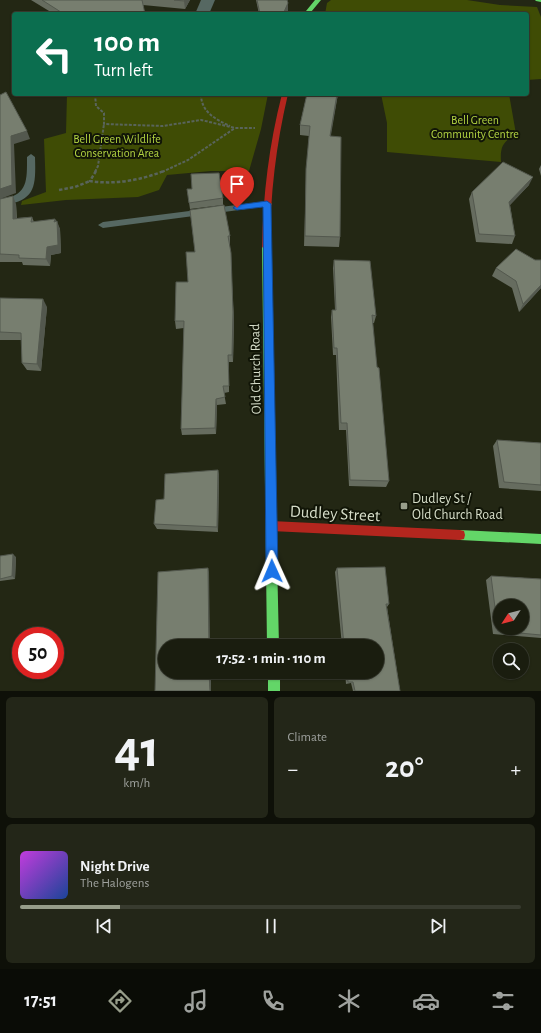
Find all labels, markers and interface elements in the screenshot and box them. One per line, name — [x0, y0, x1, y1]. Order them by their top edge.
icon: left — [28, 28, 80, 80]
text: 100 m — [94, 29, 160, 57]
text: Turn left — [94, 62, 153, 80]
park label: Bell Green Community Centre — [431, 114, 519, 141]
park label: Bell Green Wildlife Conservation Area — [73, 133, 161, 159]
pin — [220, 167, 254, 208]
icon: arrive — [226, 173, 248, 195]
street label: Old Church Road — [248, 323, 264, 415]
place label: Dudley St / Old Church Road — [412, 492, 503, 522]
marker: Dudley St / Old Church Road — [399, 501, 409, 511]
street label: Dudley Street — [289, 503, 381, 525]
position arrow — [251, 550, 293, 592]
north arrow — [493, 599, 529, 635]
map controls — [493, 599, 529, 679]
speed limit sign: 50 — [12, 627, 64, 679]
button: search — [493, 643, 529, 679]
text: 17:52 · 1 min · 110 m — [216, 651, 326, 666]
text: 41 — [114, 724, 159, 776]
text: Climate — [288, 731, 327, 744]
text: 20° — [385, 753, 424, 783]
text: − — [288, 758, 298, 780]
text: + — [510, 758, 521, 780]
text: km/h — [123, 777, 150, 790]
text: Night Drive — [80, 859, 150, 874]
text: The Halogens — [80, 877, 149, 890]
icon: previous — [93, 915, 115, 937]
icon: pause — [260, 915, 282, 937]
icon: next — [427, 915, 449, 937]
icon: directions — [106, 987, 134, 1015]
icon: music — [182, 987, 210, 1015]
icon: phone — [259, 987, 287, 1015]
icon: climate — [335, 987, 363, 1015]
icon: car — [412, 987, 440, 1015]
icon: filters — [489, 987, 517, 1015]
text: 17:51 — [24, 992, 57, 1010]

